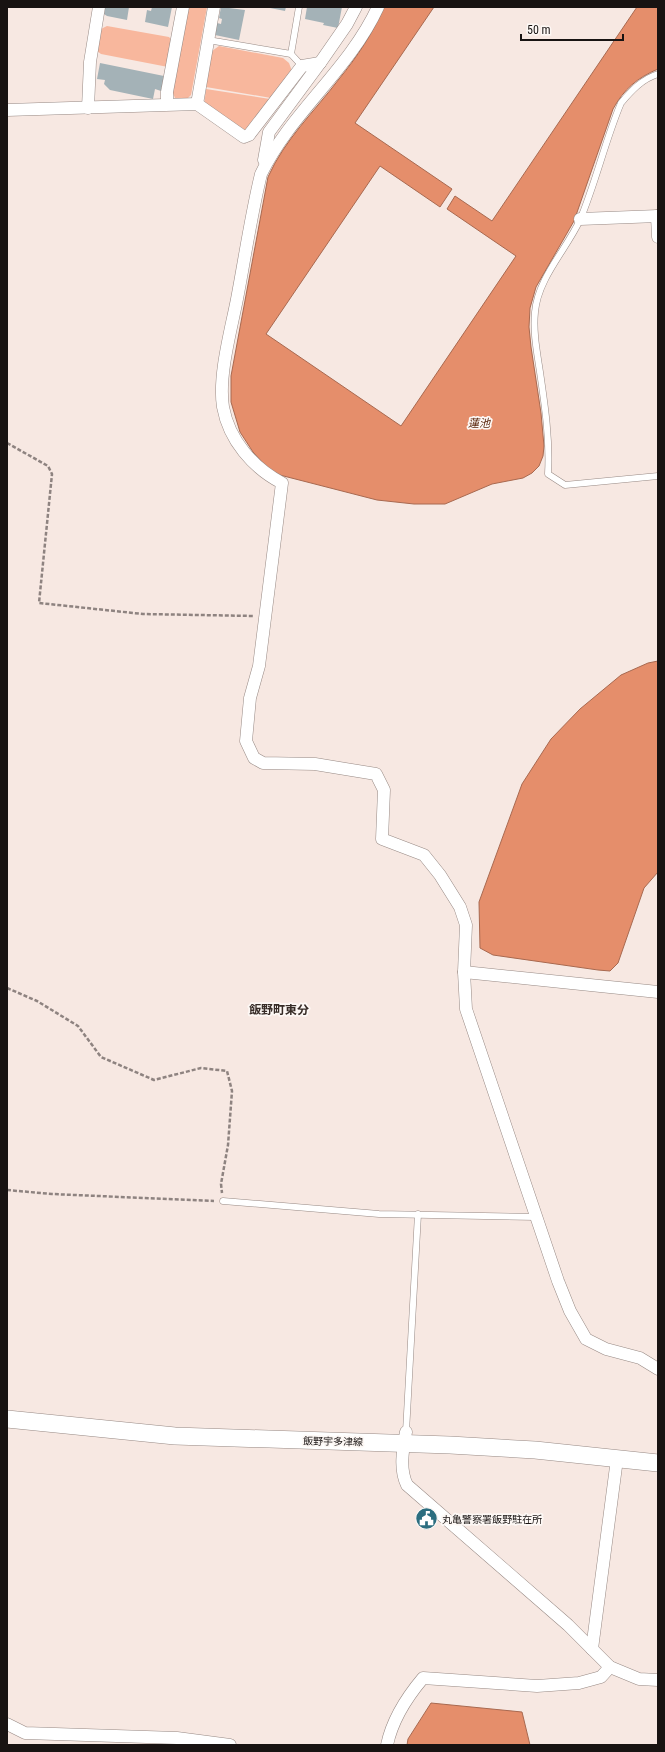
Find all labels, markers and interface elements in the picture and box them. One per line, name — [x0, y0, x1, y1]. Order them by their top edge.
scale bar — [521, 16, 623, 42]
text: 50 m — [527, 23, 551, 37]
water label: 蓮池 — [468, 417, 491, 430]
district label: 飯野町東分 — [249, 1003, 309, 1017]
street label: 飯野宇多津線 — [303, 1435, 363, 1448]
public building icon: 丸亀警察署飯野駐在所 — [414, 1506, 440, 1532]
place label: 丸亀警察署飯野駐在所 — [442, 1514, 542, 1525]

